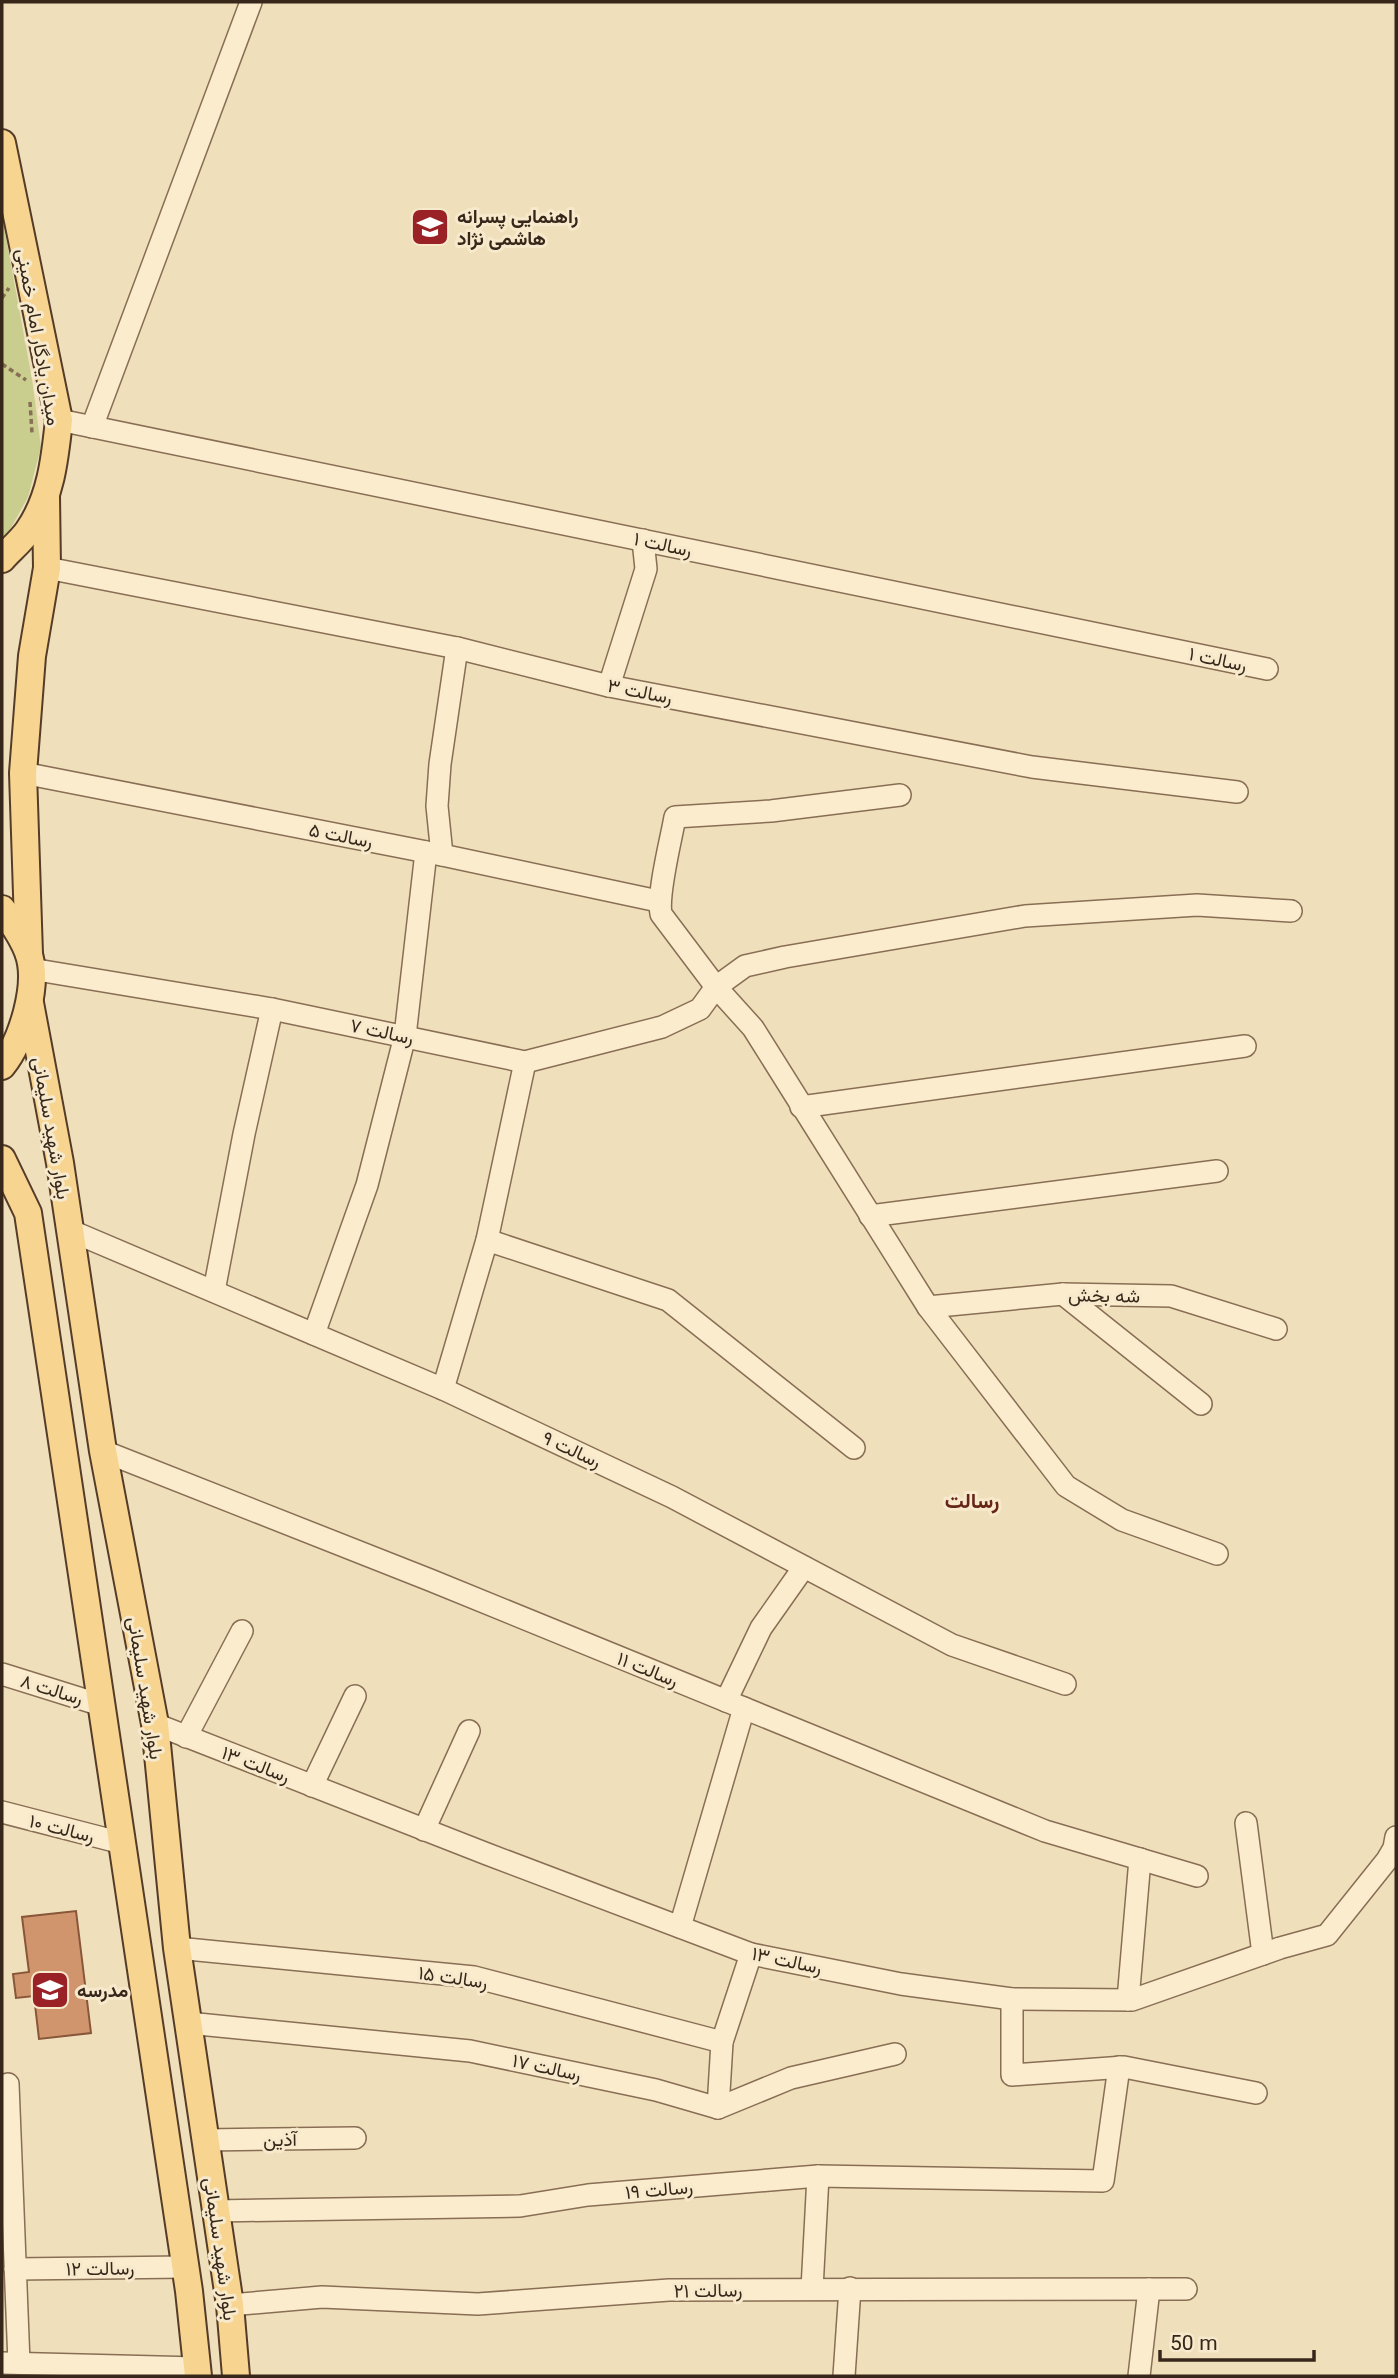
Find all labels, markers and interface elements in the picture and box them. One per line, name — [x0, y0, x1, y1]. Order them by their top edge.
place label: راهنمایی پسرانه هاشمی نژاد — [457, 204, 579, 255]
school or university icon: راهنمایی پسرانه هاشمی نژاد — [409, 206, 451, 248]
street label: میدان یادگار امام خمینی — [7, 247, 66, 428]
street label: رسالت ۱ — [631, 526, 694, 567]
street label: رسالت ۱ — [1186, 641, 1249, 682]
street label: رسالت ۳ — [604, 673, 675, 714]
street label: رسالت ۵ — [306, 817, 375, 858]
street label: رسالت ۷ — [347, 1013, 416, 1054]
street label: بلوار شهید سلیمانی — [23, 1055, 76, 1202]
street label: شه بخش — [1068, 1282, 1140, 1313]
street label: رسالت ۹ — [537, 1425, 605, 1478]
district label: رسالت — [945, 1486, 999, 1519]
street label: بلوار شهید سلیمانی — [118, 1615, 169, 1762]
street label: رسالت ۱۱ — [612, 1646, 682, 1697]
street label: رسالت ۸ — [16, 1668, 86, 1715]
street label: رسالت ۱۳ — [217, 1740, 294, 1793]
street label: رسالت ۱۰ — [26, 1808, 97, 1853]
street label: رسالت ۱۳ — [749, 1941, 824, 1984]
street label: رسالت ۱۵ — [416, 1960, 489, 1999]
school or university icon: مدرسه — [29, 1969, 71, 2011]
place label: مدرسه — [77, 1978, 128, 2007]
street label: رسالت ۱۷ — [509, 2048, 584, 2091]
street label: آذین — [263, 2127, 299, 2156]
street label: رسالت ۱۹ — [624, 2174, 694, 2209]
street label: بلوار شهید سلیمانی — [194, 2176, 243, 2323]
street label: رسالت ۱۲ — [65, 2255, 135, 2286]
street label: رسالت ۲۱ — [673, 2277, 743, 2308]
scale bar — [1160, 2318, 1314, 2362]
text: 50 m — [1170, 2328, 1218, 2361]

